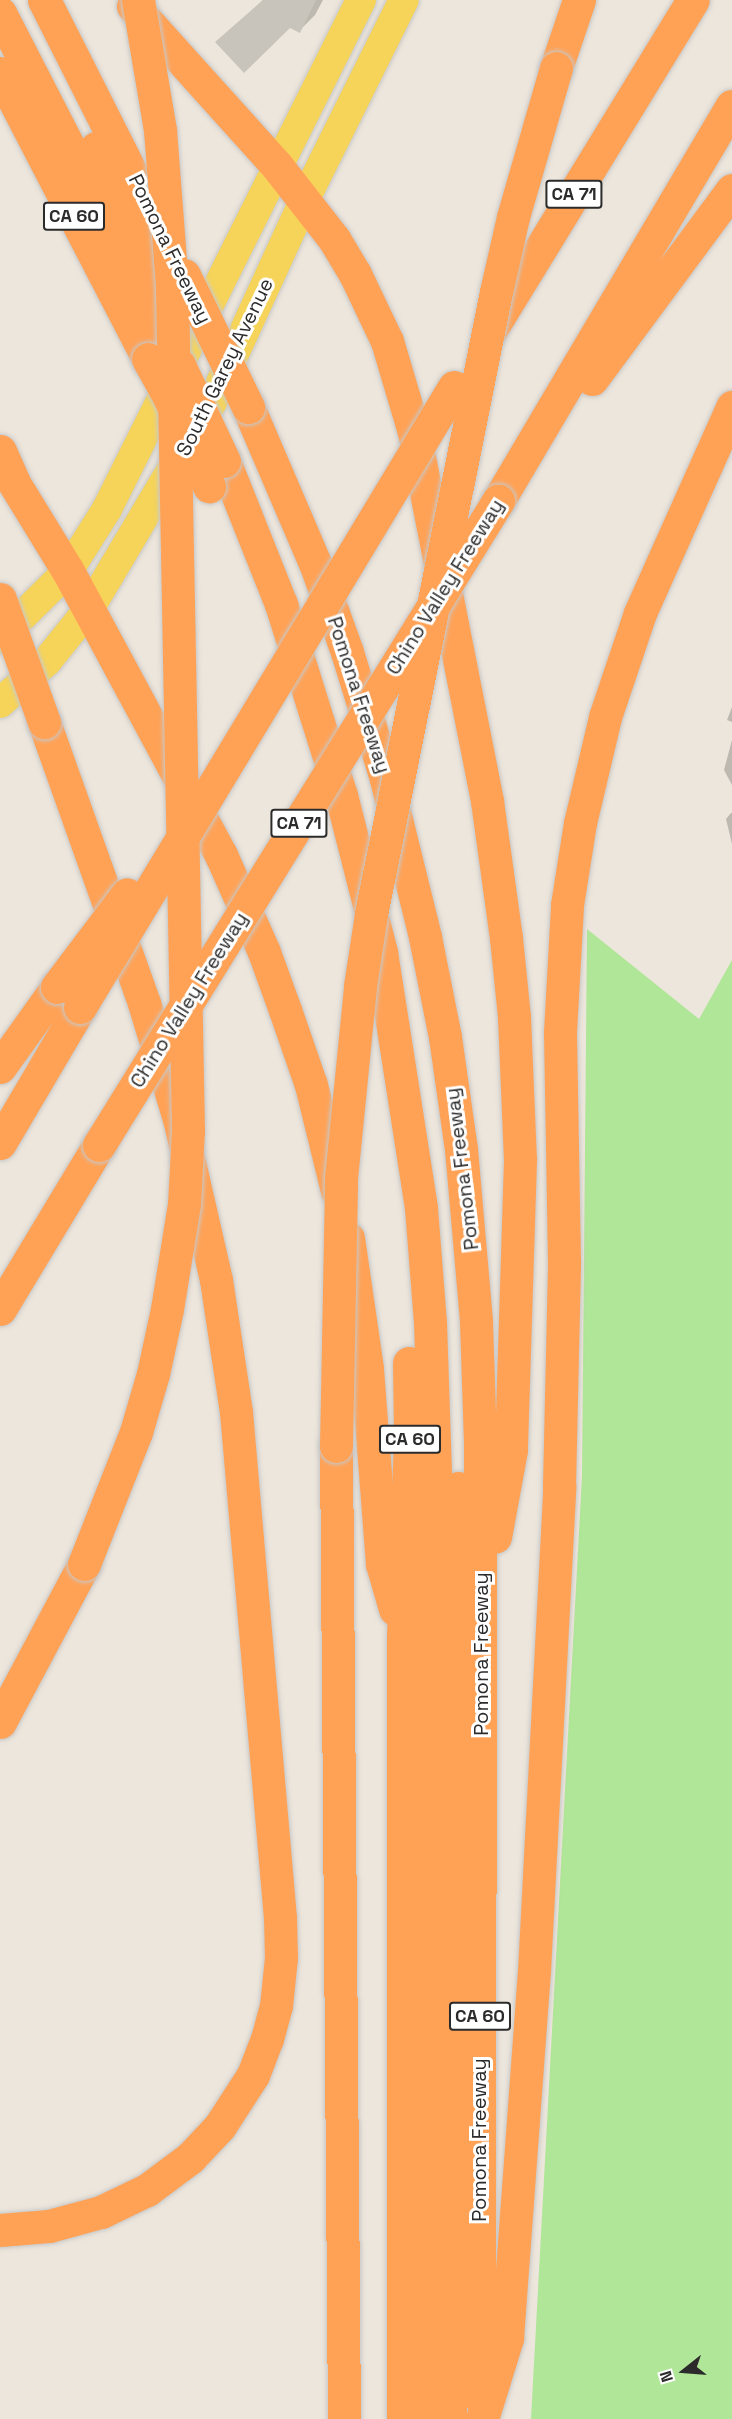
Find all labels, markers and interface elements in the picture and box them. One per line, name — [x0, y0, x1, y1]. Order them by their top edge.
street label: Pomona Freeway — [123, 170, 217, 328]
road number: CA 71 — [544, 179, 604, 209]
road number: CA 60 — [42, 201, 106, 231]
street label: South Garey Avenue — [171, 274, 279, 460]
street label: Chino Valley Freeway — [381, 495, 509, 679]
street label: Pomona Freeway — [322, 614, 396, 776]
road number: CA 71 — [269, 808, 329, 838]
street label: Chino Valley Freeway — [125, 908, 253, 1092]
street label: Pomona Freeway — [440, 1086, 484, 1252]
road number: CA 60 — [378, 1424, 442, 1454]
street label: Pomona Freeway — [469, 1572, 493, 1736]
road number: CA 60 — [448, 2001, 512, 2031]
street label: Pomona Freeway — [467, 2058, 491, 2222]
north arrow — [654, 2341, 714, 2401]
text: N — [655, 2368, 678, 2385]

